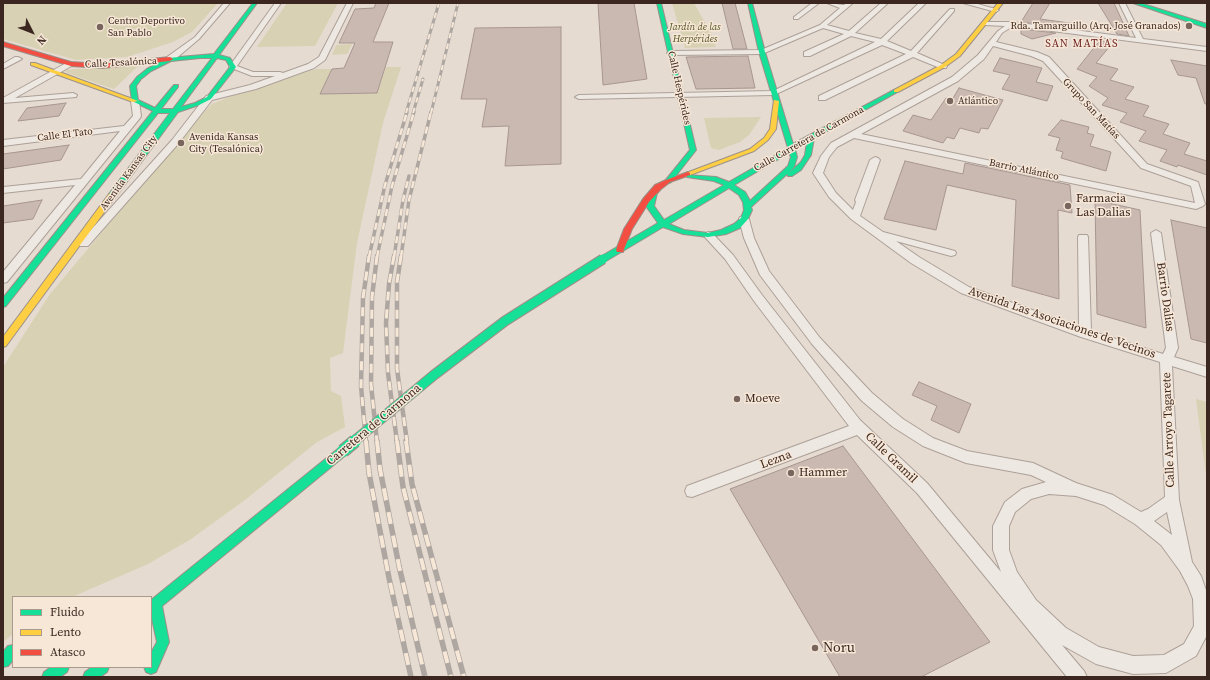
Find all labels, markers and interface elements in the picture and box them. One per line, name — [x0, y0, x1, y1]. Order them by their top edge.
north arrow — [12, 12, 52, 52]
place label: Centro Deportivo San Pablo — [108, 15, 185, 38]
place label: Rda. Tamarguillo (Arq. José Granados) — [1011, 20, 1181, 32]
park label: Jardín de las Herpérides — [669, 21, 721, 44]
marker: Rda. Tamarguillo (Arq. José Granados) — [1184, 21, 1194, 31]
marker: Centro Deportivo San Pablo — [95, 22, 105, 32]
text: N — [33, 32, 50, 48]
district label: SAN MATÍAS — [1045, 37, 1119, 51]
street label: Calle Hespérides — [665, 50, 693, 126]
street label: Calle Tesalónica — [85, 55, 157, 71]
street label: Grupo San Matías — [1060, 76, 1122, 142]
place label: Atlántico — [958, 95, 998, 107]
marker: Atlántico — [945, 96, 955, 106]
street label: Calle Carretera de Carmona — [752, 104, 866, 174]
street label: Calle El Tato — [37, 126, 93, 144]
place label: Avenida Kansas City (Tesalónica) — [189, 131, 263, 154]
street label: Avenida Kansas City — [98, 133, 160, 213]
marker: Avenida Kansas City (Tesalónica) — [176, 138, 186, 148]
street label: Barrio Atlántico — [988, 157, 1060, 183]
place label: Farmacia Las Dalias — [1076, 192, 1130, 220]
marker: Farmacia Las Dalias — [1063, 201, 1073, 211]
street label: Barrio Dalias — [1153, 261, 1177, 333]
street label: Avenida Las Asociaciones de Vecinos — [966, 284, 1158, 362]
street label: Calle Arroyo Tagarete — [1160, 372, 1178, 488]
street label: Carretera de Carmona — [324, 381, 424, 469]
place label: Moeve — [745, 392, 780, 406]
marker: Moeve — [732, 394, 742, 404]
street label: Calle Gramil — [862, 430, 920, 486]
street label: Lezna — [758, 448, 794, 472]
place label: Hammer — [799, 466, 847, 480]
marker: Hammer — [786, 468, 796, 478]
legend — [12, 596, 152, 668]
text: Fluido — [50, 604, 84, 620]
text: Lento — [50, 624, 81, 640]
place label: Noru — [823, 640, 855, 656]
marker: Noru — [810, 643, 820, 653]
text: Atasco — [50, 644, 85, 660]

